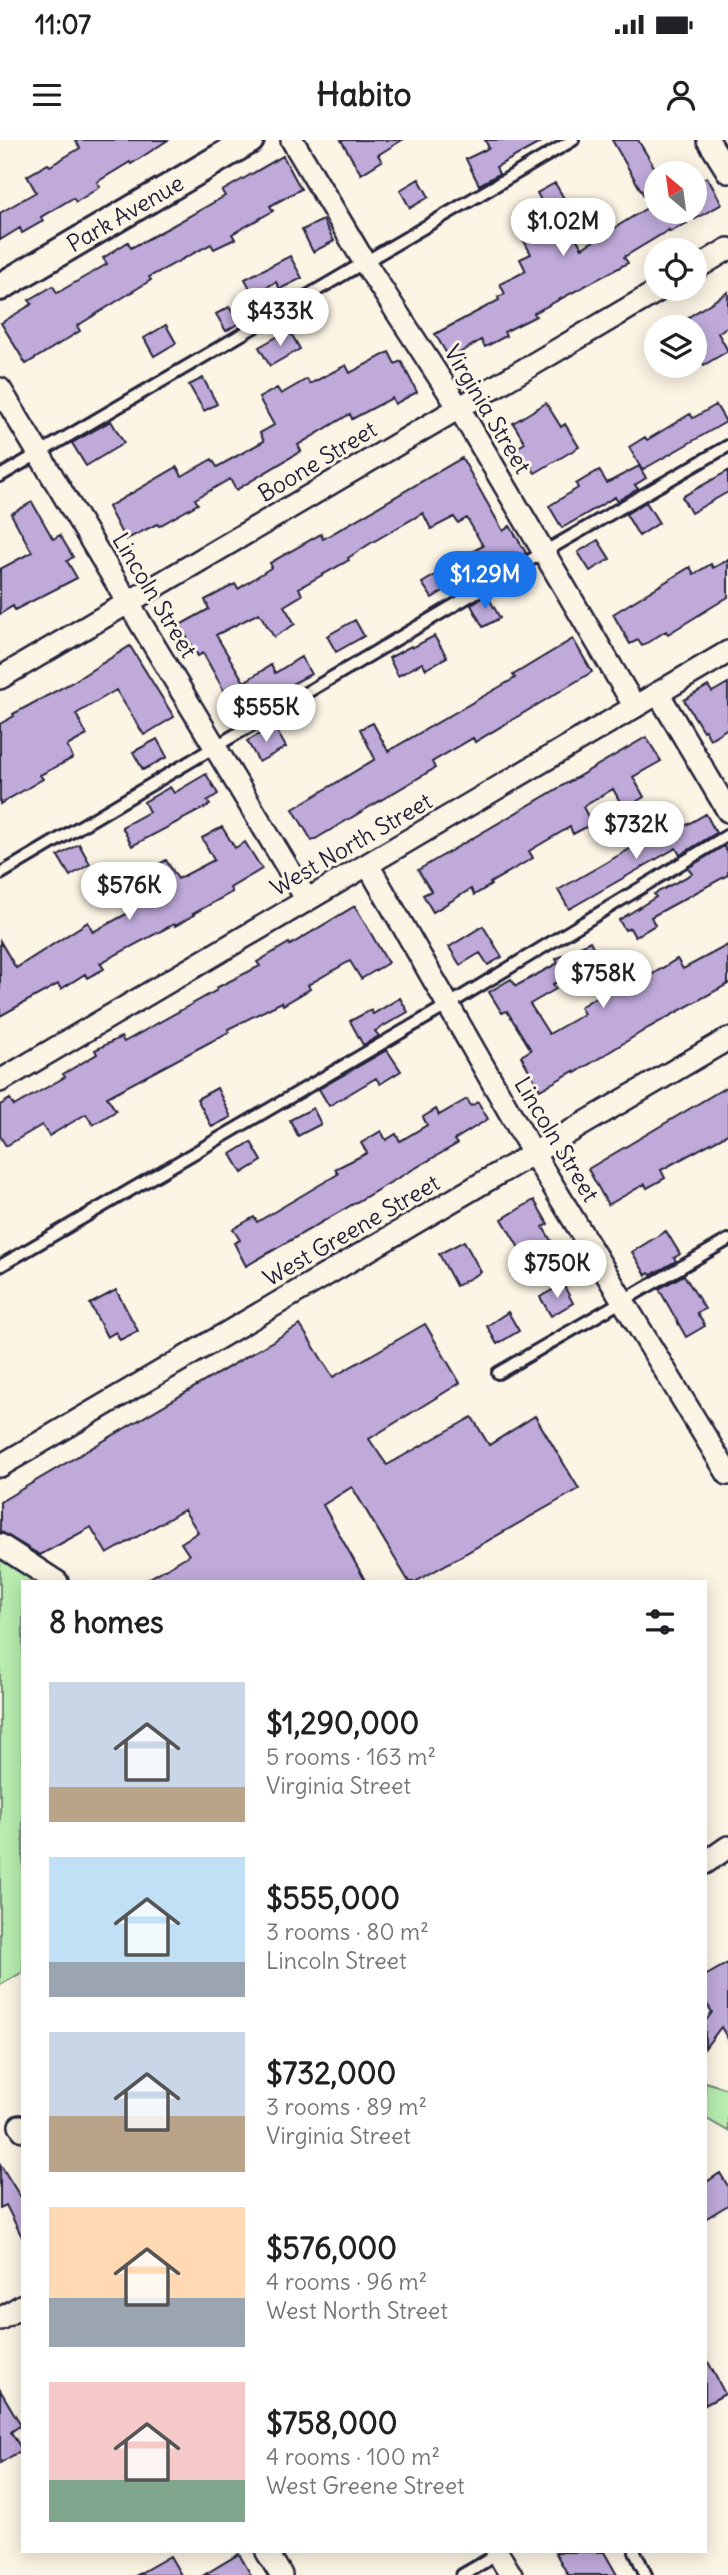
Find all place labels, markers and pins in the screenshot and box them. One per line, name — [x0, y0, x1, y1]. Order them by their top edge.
pin: $1.02M — [506, 198, 620, 258]
pin: $433K — [231, 288, 329, 348]
pin: $1.29M — [428, 552, 542, 611]
pin: $555K — [217, 684, 315, 744]
pin: $732K — [587, 802, 685, 861]
pin: $576K — [80, 862, 178, 922]
pin: $758K — [554, 950, 652, 1010]
pin: $750K — [508, 1240, 606, 1300]

